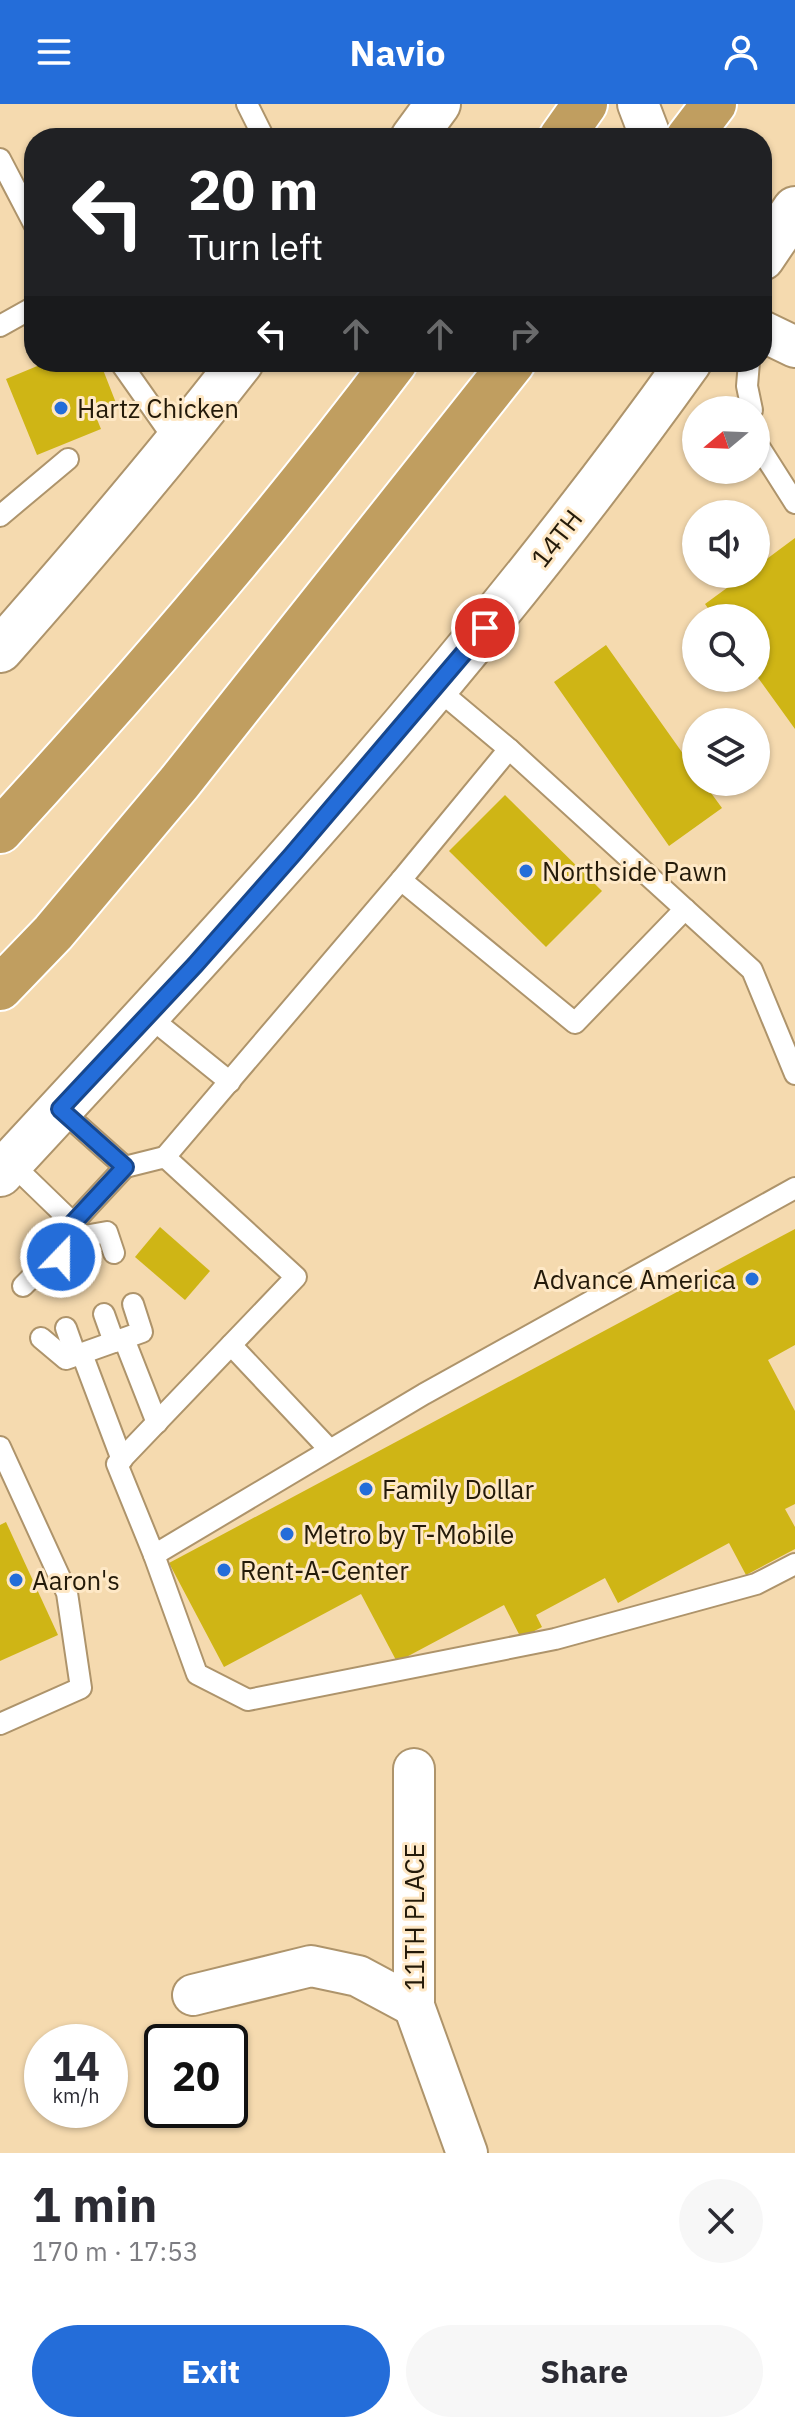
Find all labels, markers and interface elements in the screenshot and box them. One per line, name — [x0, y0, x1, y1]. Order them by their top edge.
text: Navio — [349, 29, 446, 76]
icon: menu — [32, 30, 76, 74]
icon: person — [719, 30, 763, 74]
text: 20 m — [188, 153, 318, 225]
icon: left — [56, 160, 160, 264]
text: Turn left — [188, 223, 323, 270]
icon: left — [250, 312, 294, 356]
icon: ahead — [334, 312, 378, 356]
icon: ahead — [418, 312, 462, 356]
icon: right — [502, 312, 546, 356]
place label: Hartz Chicken — [77, 391, 239, 425]
north arrow — [682, 396, 770, 484]
map controls — [682, 396, 770, 796]
marker: Hartz Chicken — [52, 399, 70, 417]
button: sound — [682, 500, 770, 588]
street label: 14TH — [523, 502, 589, 574]
pin — [451, 594, 519, 662]
button: search — [682, 604, 770, 692]
icon: arrive — [463, 606, 507, 650]
button: layers — [682, 708, 770, 796]
place label: Northside Pawn — [542, 854, 727, 888]
marker: Northside Pawn — [517, 862, 535, 880]
position arrow — [19, 1215, 103, 1299]
place label: Advance America — [533, 1262, 736, 1296]
marker: Advance America — [743, 1270, 761, 1288]
place label: Family Dollar — [382, 1472, 534, 1506]
marker: Family Dollar — [357, 1480, 375, 1498]
place label: Metro by T-Mobile — [303, 1517, 514, 1551]
marker: Metro by T-Mobile — [278, 1525, 296, 1543]
place label: Rent-A-Center — [240, 1553, 409, 1587]
marker: Rent-A-Center — [215, 1561, 233, 1579]
place label: Aaron's — [32, 1563, 120, 1597]
marker: Aaron's — [7, 1571, 25, 1589]
street label: 11TH PLACE — [397, 1843, 431, 1991]
speed limit sign: 20 — [144, 2024, 248, 2128]
text: 14 — [52, 2040, 100, 2092]
text: km/h — [52, 2082, 100, 2109]
text: 1 min — [32, 2173, 157, 2235]
button: close — [679, 2179, 763, 2263]
text: 170 m · 17:53 — [32, 2234, 198, 2268]
button: Exit — [32, 2325, 390, 2417]
button: Share — [406, 2325, 763, 2417]

